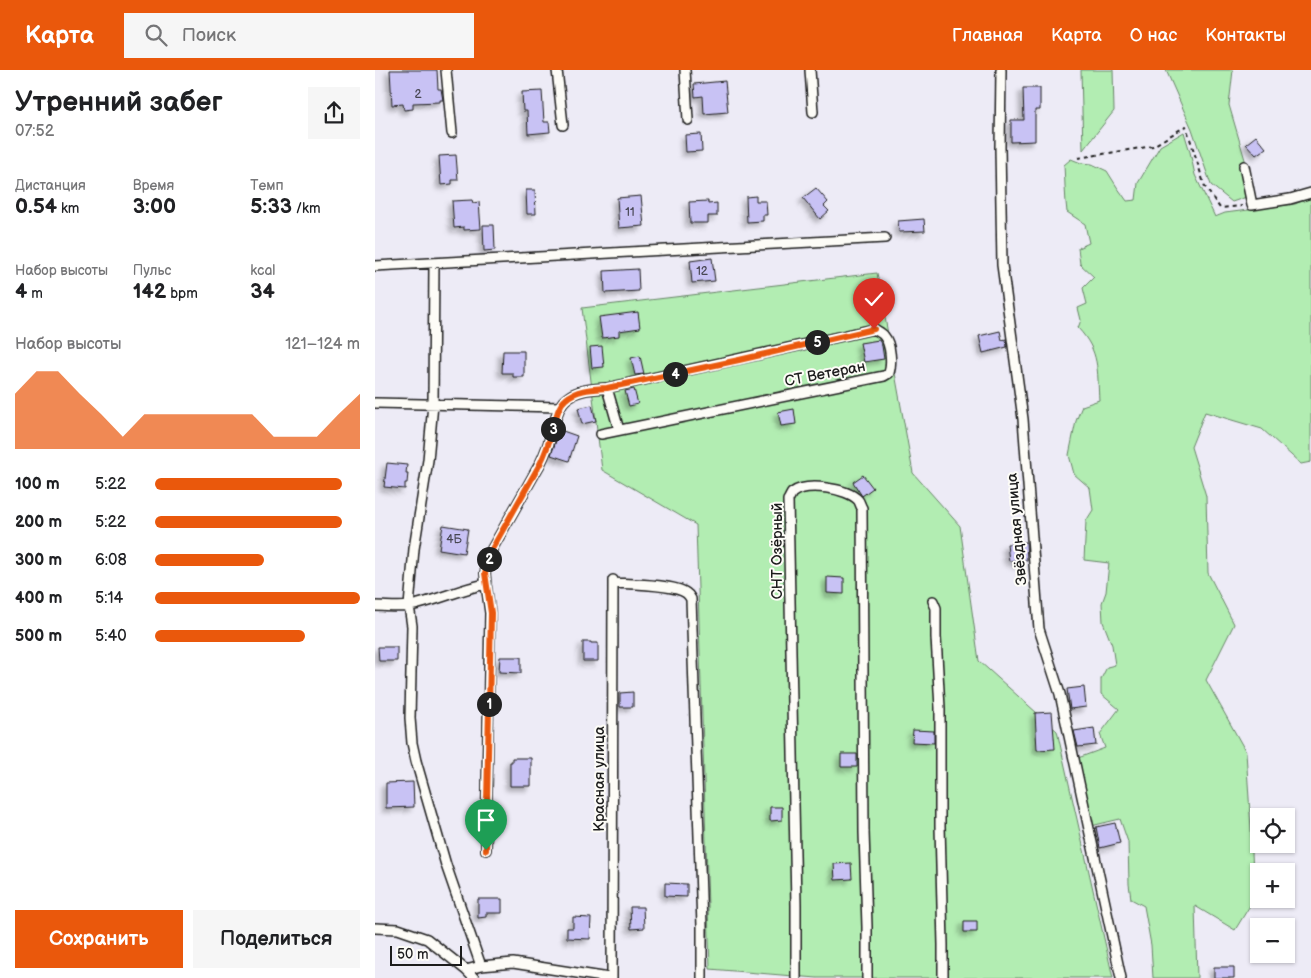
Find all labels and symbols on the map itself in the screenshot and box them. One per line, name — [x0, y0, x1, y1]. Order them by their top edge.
house number: 2 — [414, 87, 422, 102]
house number: 11 — [625, 205, 635, 220]
house number: 12 — [696, 264, 708, 279]
pin — [853, 278, 895, 329]
pin: 5 — [805, 330, 829, 354]
street label: СТ Ветеран — [783, 357, 867, 391]
pin: 4 — [663, 362, 687, 386]
pin: 3 — [541, 416, 565, 442]
street label: Звёздная улица — [1003, 472, 1031, 586]
street label: СНТ Озёрный — [768, 503, 787, 599]
house number: 4Б — [446, 532, 462, 547]
pin: 2 — [477, 546, 501, 572]
pin: 1 — [477, 692, 501, 716]
street label: Красная улица — [590, 726, 609, 832]
pin — [465, 799, 507, 850]
scale bar — [390, 943, 463, 966]

